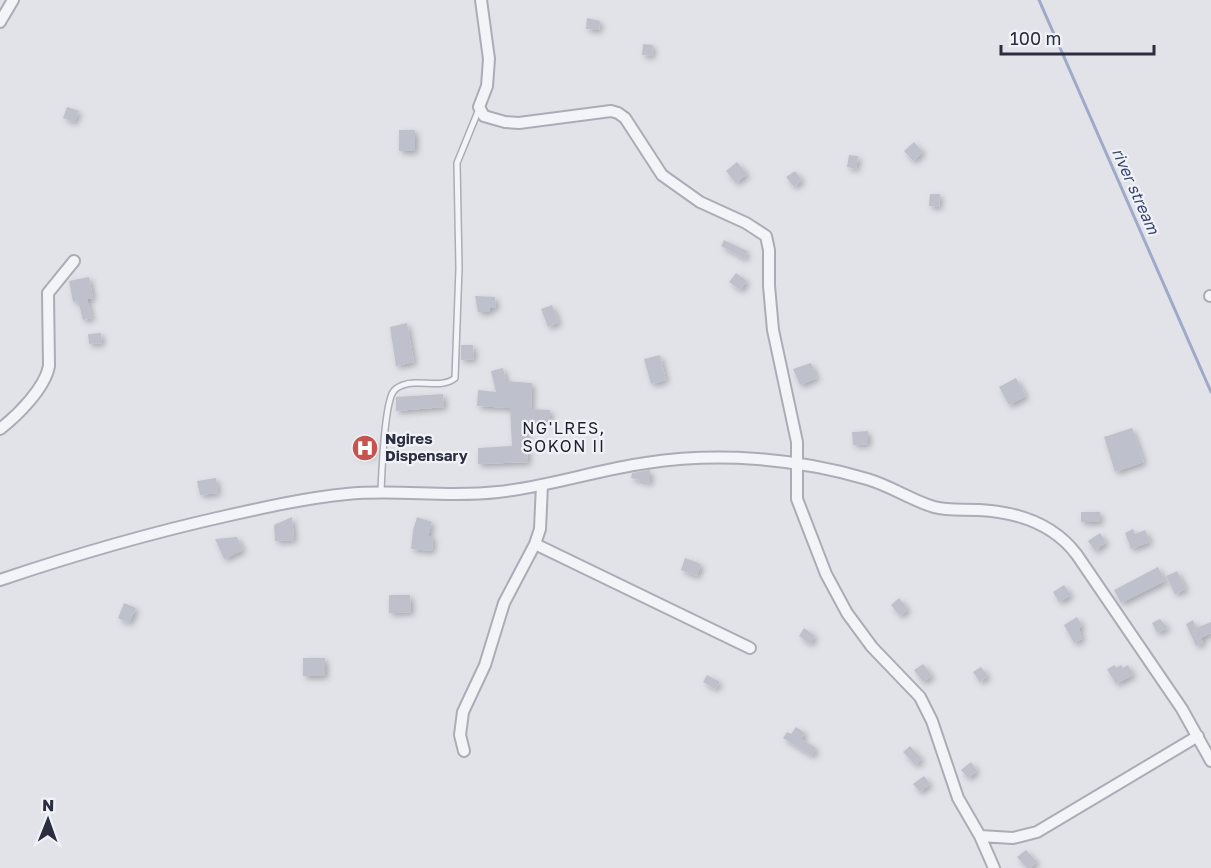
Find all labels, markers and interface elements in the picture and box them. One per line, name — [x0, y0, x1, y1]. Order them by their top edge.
scale bar — [1001, 18, 1154, 56]
text: 100 m — [1010, 27, 1061, 49]
water label: river stream — [1108, 145, 1164, 238]
district label: NG'LRES, SOKON II — [522, 418, 606, 456]
place label: Ngires Dispensary — [385, 429, 468, 464]
hospital icon: Ngires Dispensary — [350, 433, 380, 463]
north arrow — [18, 790, 78, 850]
text: N — [42, 795, 55, 815]

